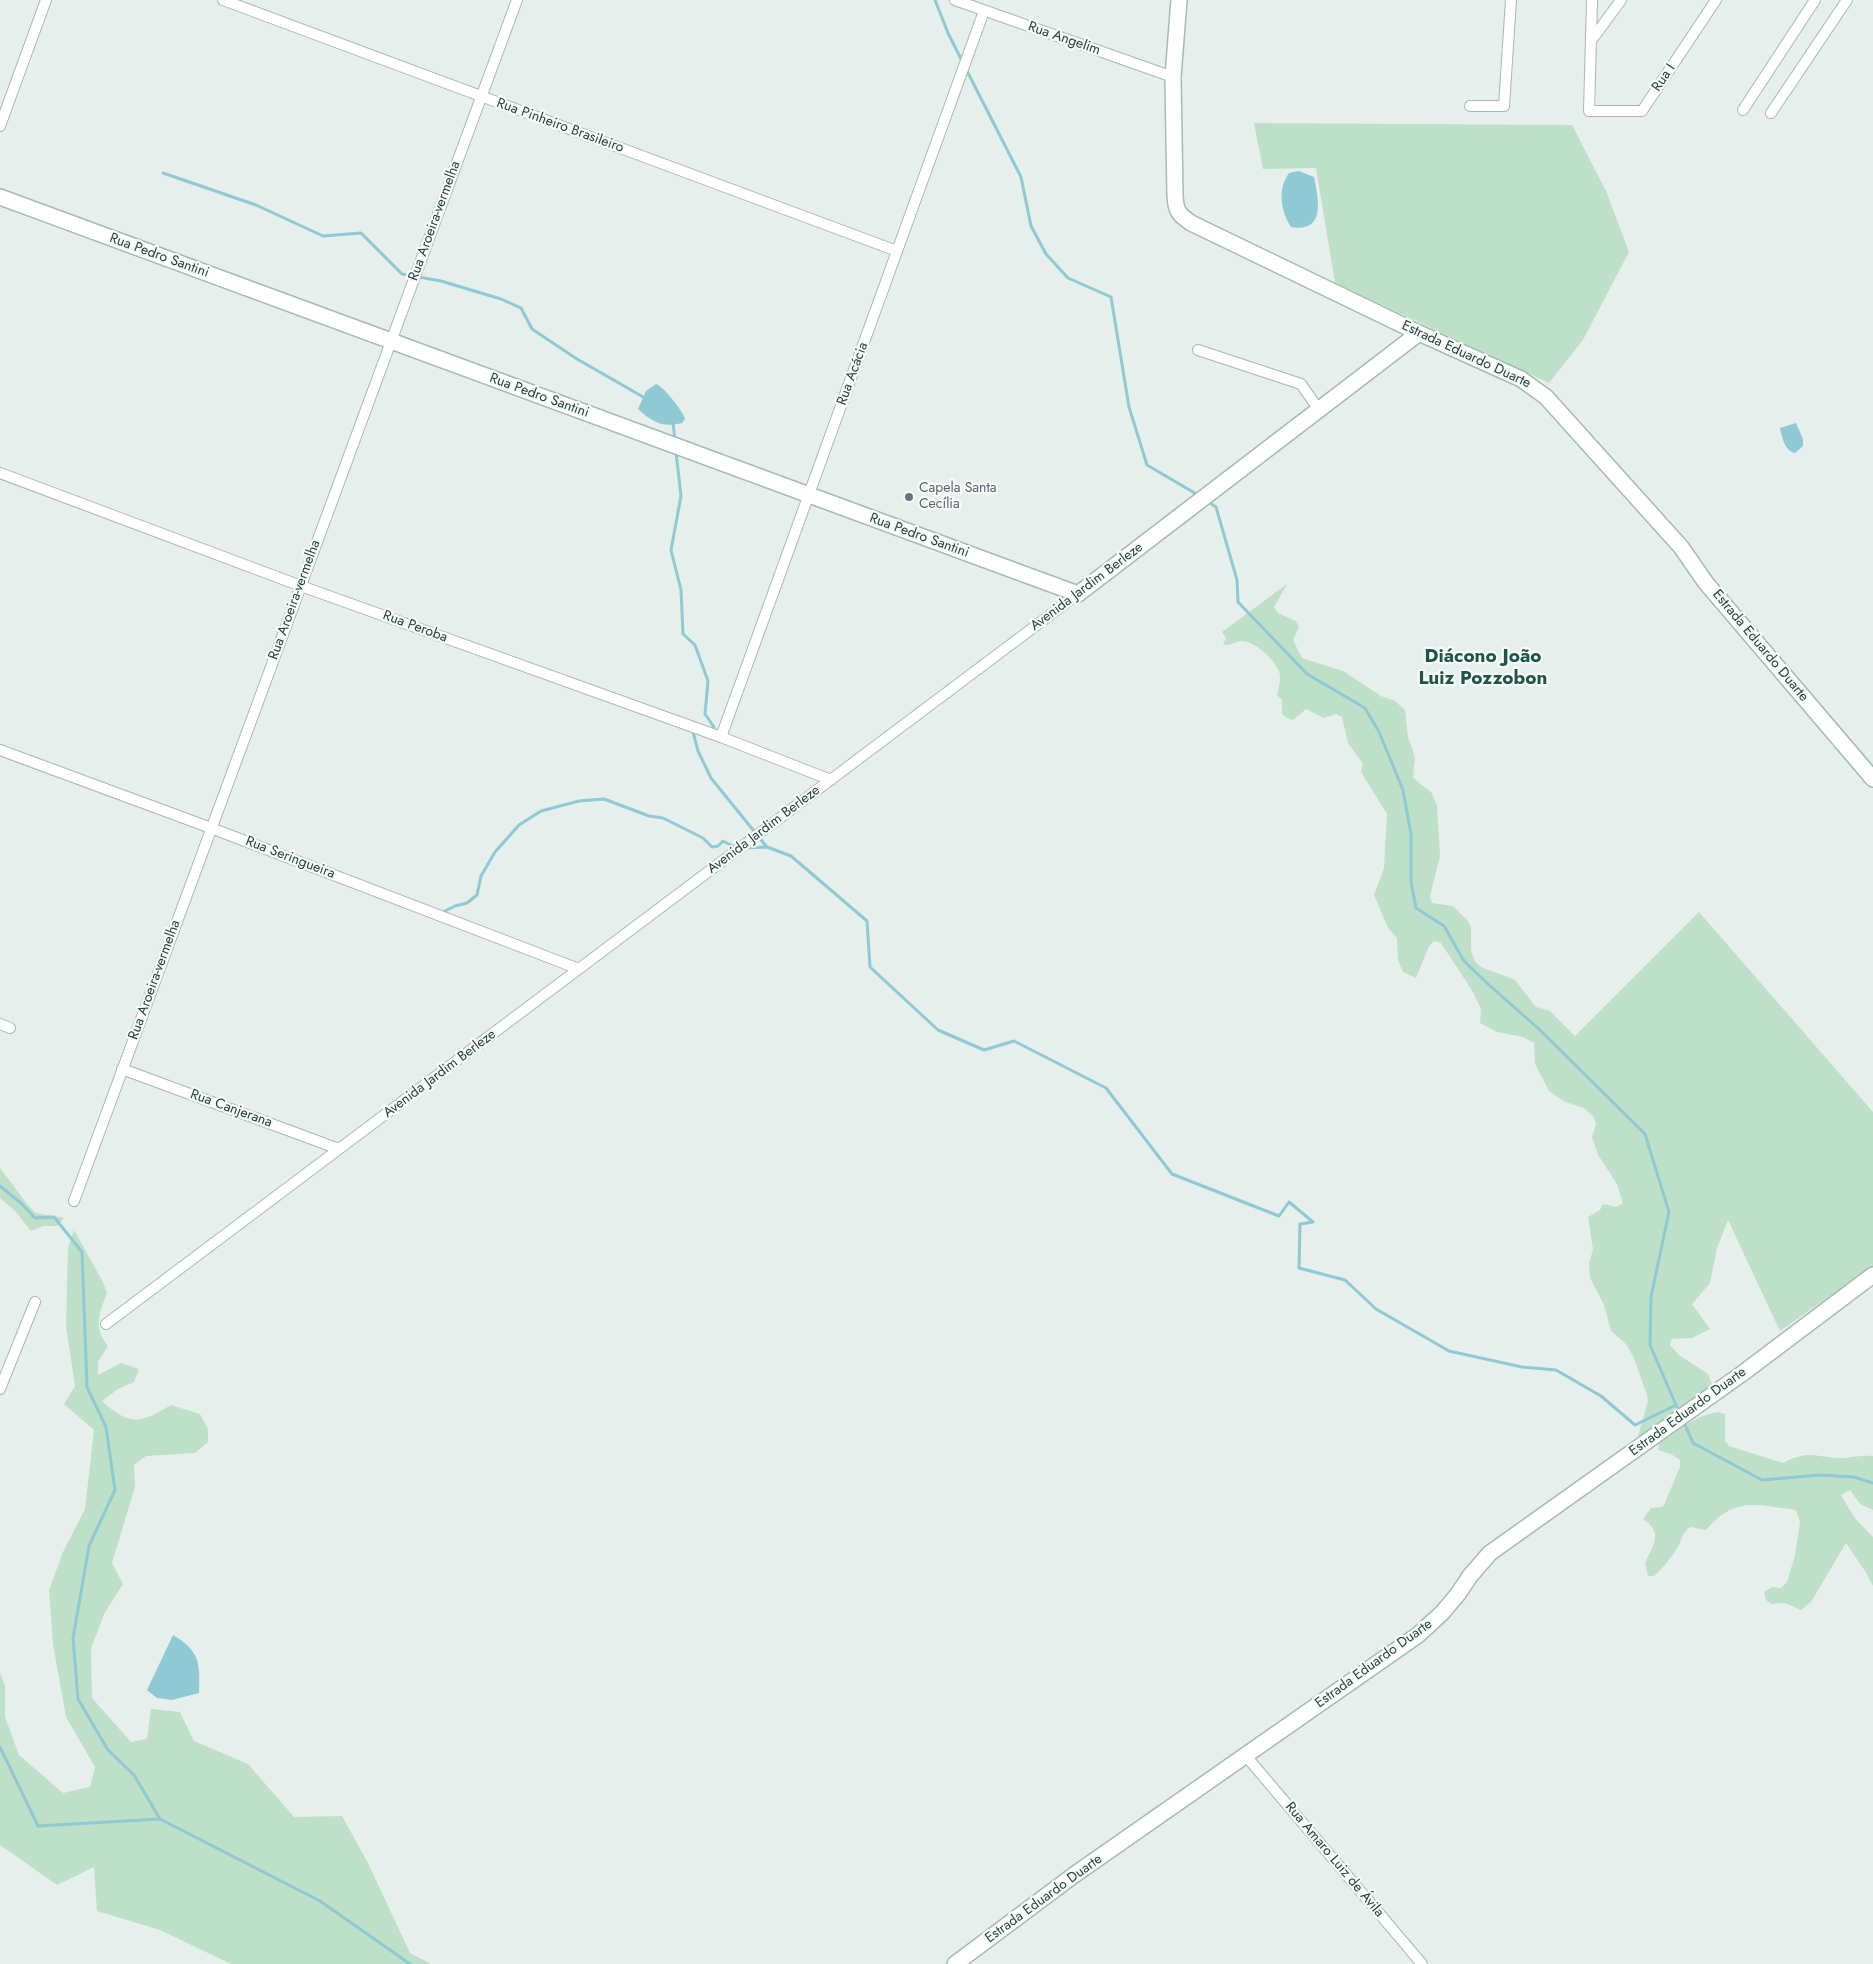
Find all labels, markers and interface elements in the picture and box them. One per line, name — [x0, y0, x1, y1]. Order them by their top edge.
street label: Rua Angelim — [1025, 19, 1103, 59]
street label: Rua I — [1649, 61, 1679, 95]
street label: Rua Pinheiro Brasileiro — [494, 95, 626, 157]
street label: Rua Aroeira-vermelha — [406, 159, 464, 283]
street label: Rua Pedro Santini — [107, 230, 211, 282]
street label: Estrada Eduardo Duarte — [1399, 318, 1533, 392]
street label: Rua Acácia — [834, 340, 872, 408]
street label: Rua Pedro Santini — [487, 370, 591, 422]
place label: Capela Santa Cecília — [919, 481, 997, 514]
marker: Capela Santa Cecília — [903, 491, 915, 503]
street label: Rua Pedro Santini — [867, 510, 971, 562]
street label: Rua Aroeira-vermelha — [266, 538, 324, 662]
street label: Avenida Jardim Berleze — [1027, 539, 1147, 635]
street label: Estrada Eduardo Duarte — [1708, 587, 1812, 705]
street label: Rua Peroba — [380, 608, 450, 646]
district label: Diácono João Luiz Pozzobon — [1419, 646, 1547, 690]
street label: Avenida Jardim Berleze — [704, 782, 824, 878]
street label: Rua Seringueira — [243, 833, 337, 883]
street label: Rua Aroeira-vermelha — [126, 918, 184, 1042]
street label: Avenida Jardim Berleze — [380, 1026, 500, 1122]
street label: Rua Canjerana — [188, 1086, 274, 1132]
street label: Estrada Eduardo Duarte — [1626, 1364, 1750, 1460]
street label: Estrada Eduardo Duarte — [1312, 1616, 1436, 1712]
street label: Rua Amaro Luiz de Ávila — [1281, 1799, 1387, 1921]
street label: Estrada Eduardo Duarte — [982, 1851, 1106, 1947]

